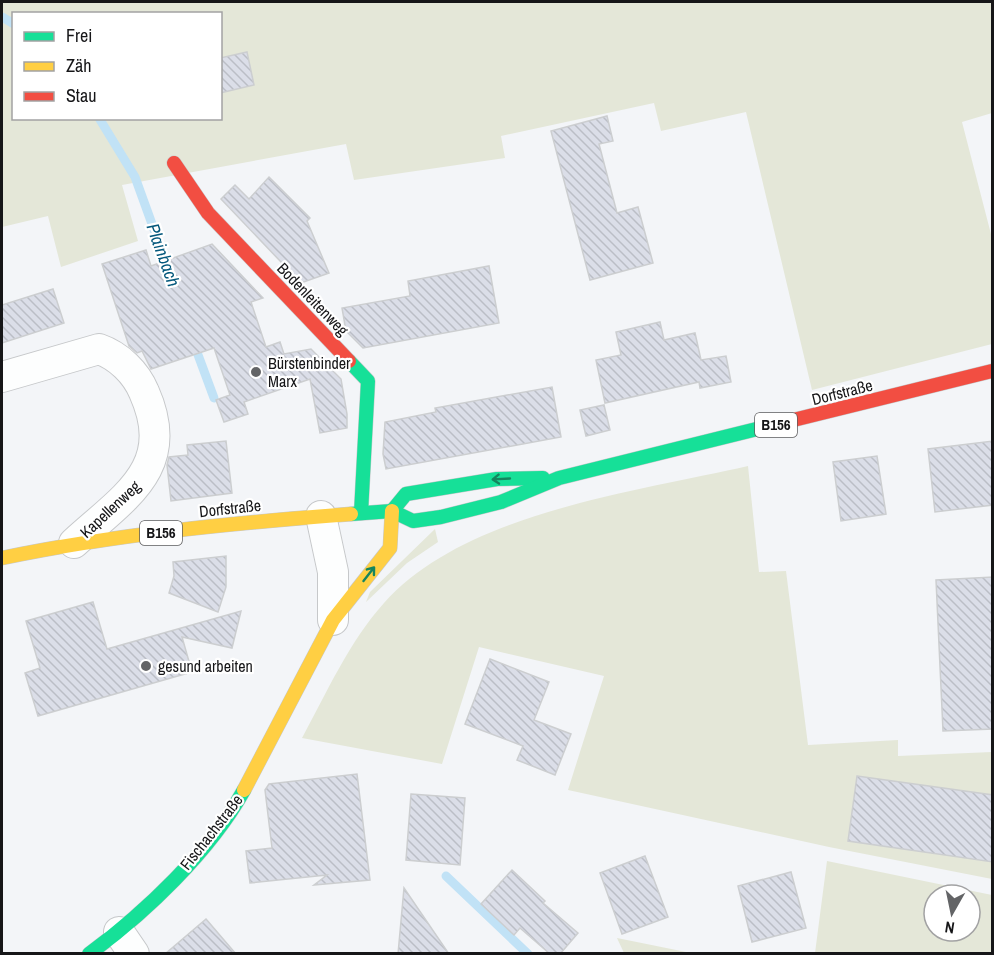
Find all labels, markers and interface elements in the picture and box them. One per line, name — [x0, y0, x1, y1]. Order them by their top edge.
legend — [12, 12, 222, 120]
text: Frei — [66, 23, 92, 48]
text: Zäh — [66, 53, 91, 78]
text: Stau — [66, 83, 96, 108]
water label: Plainbach — [140, 220, 186, 290]
street label: Bodenleitenweg — [272, 258, 354, 341]
place label: Bürstenbinder Marx — [268, 352, 351, 392]
marker: Bürstenbinder Marx — [249, 365, 263, 379]
street label: Dorfstraße — [809, 374, 875, 410]
road number: B156 — [755, 413, 797, 437]
one-way arrow — [491, 474, 511, 485]
street label: Kapellenweg — [75, 475, 145, 543]
street label: Dorfstraße — [198, 494, 262, 522]
road number: B156 — [140, 521, 182, 545]
one-way arrow — [363, 566, 376, 582]
place label: gesund arbeiten — [158, 655, 253, 677]
marker: gesund arbeiten — [139, 659, 153, 673]
street label: Fischachstraße — [174, 790, 248, 874]
north arrow — [922, 883, 982, 943]
text: N — [943, 916, 956, 939]

